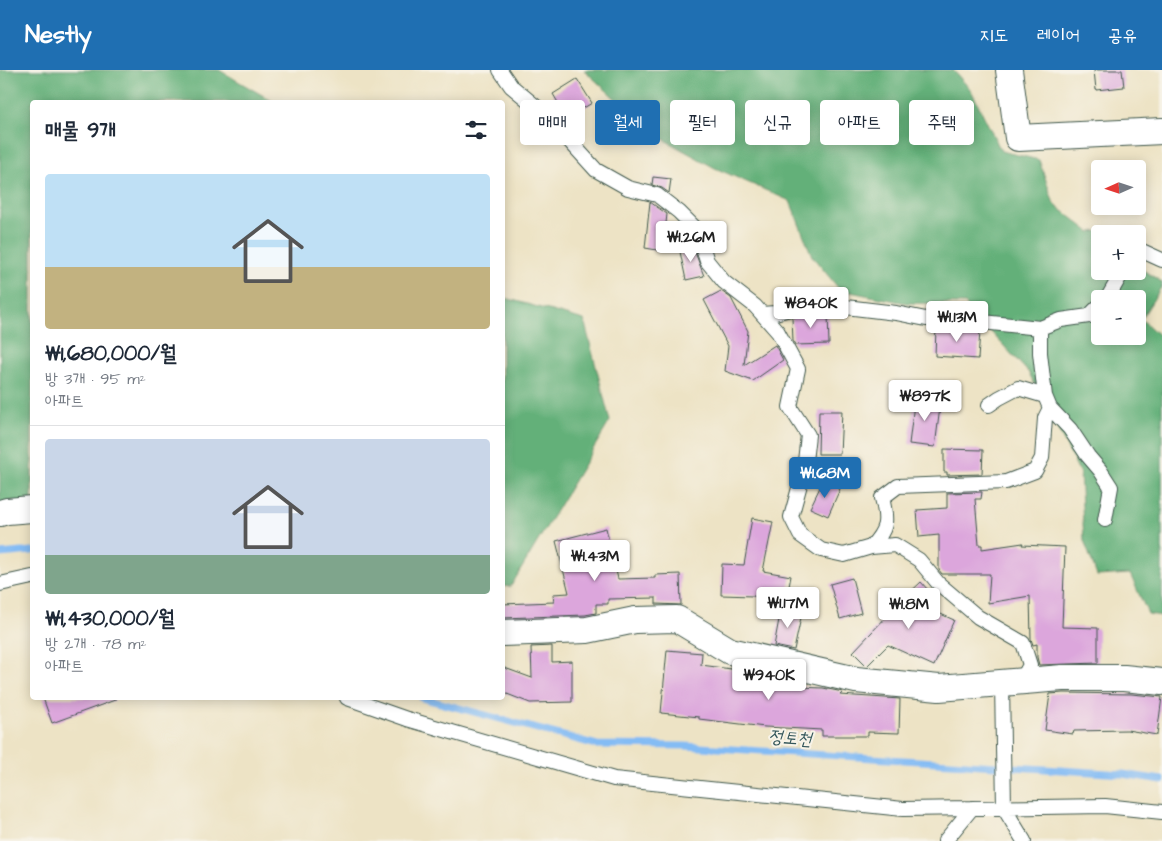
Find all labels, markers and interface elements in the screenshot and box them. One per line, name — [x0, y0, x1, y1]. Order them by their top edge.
text: Nestly — [25, 18, 92, 52]
text: 지도 — [980, 23, 1009, 48]
text: 레이어 — [1037, 23, 1080, 48]
text: 공유 — [1108, 23, 1137, 48]
chip: 매매 — [520, 100, 585, 145]
chip: 월세 — [595, 100, 660, 145]
chip: 필터 — [670, 100, 735, 145]
chip: 신규 — [745, 100, 810, 145]
chip: 아파트 — [820, 100, 899, 145]
chip: 주택 — [909, 100, 974, 145]
text: 매물 9개 — [45, 116, 116, 145]
icon: filters — [462, 116, 490, 144]
north arrow — [1091, 160, 1146, 215]
map controls — [1091, 160, 1146, 345]
icon: home — [223, 206, 313, 296]
pin: ₩1.26M — [650, 220, 732, 263]
button: + — [1091, 225, 1146, 280]
text: ₩1.26M — [667, 226, 715, 248]
pin: ₩840K — [776, 286, 846, 329]
button: − — [1091, 290, 1146, 345]
text: ₩840K — [785, 292, 837, 314]
pin: ₩1.13M — [916, 300, 998, 343]
text: ₩1.13M — [937, 306, 977, 328]
text: ₩1,680,000/월 — [45, 339, 177, 368]
text: 방 3개 · 95 m² — [45, 368, 146, 390]
pin: ₩897K — [890, 380, 960, 422]
text: ₩897K — [900, 385, 950, 407]
text: 아파트 — [45, 390, 84, 412]
pin: ₩1.68M — [784, 456, 866, 499]
text: ₩1.68M — [800, 462, 850, 484]
icon: home — [223, 472, 313, 562]
pin: ₩1.43M — [554, 540, 636, 582]
text: ₩1.43M — [571, 545, 619, 567]
pin: ₩1.17M — [747, 586, 829, 629]
pin: ₩1.8M — [874, 588, 944, 630]
text: ₩1.17M — [767, 592, 809, 614]
text: ₩1.8M — [889, 593, 929, 615]
text: ₩1,430,000/월 — [45, 604, 175, 633]
text: 방 2개 · 78 m² — [45, 633, 146, 655]
text: 아파트 — [45, 655, 84, 677]
pin: ₩940K — [734, 658, 804, 701]
text: ₩940K — [743, 664, 795, 686]
water label: 정토천 — [767, 724, 814, 752]

